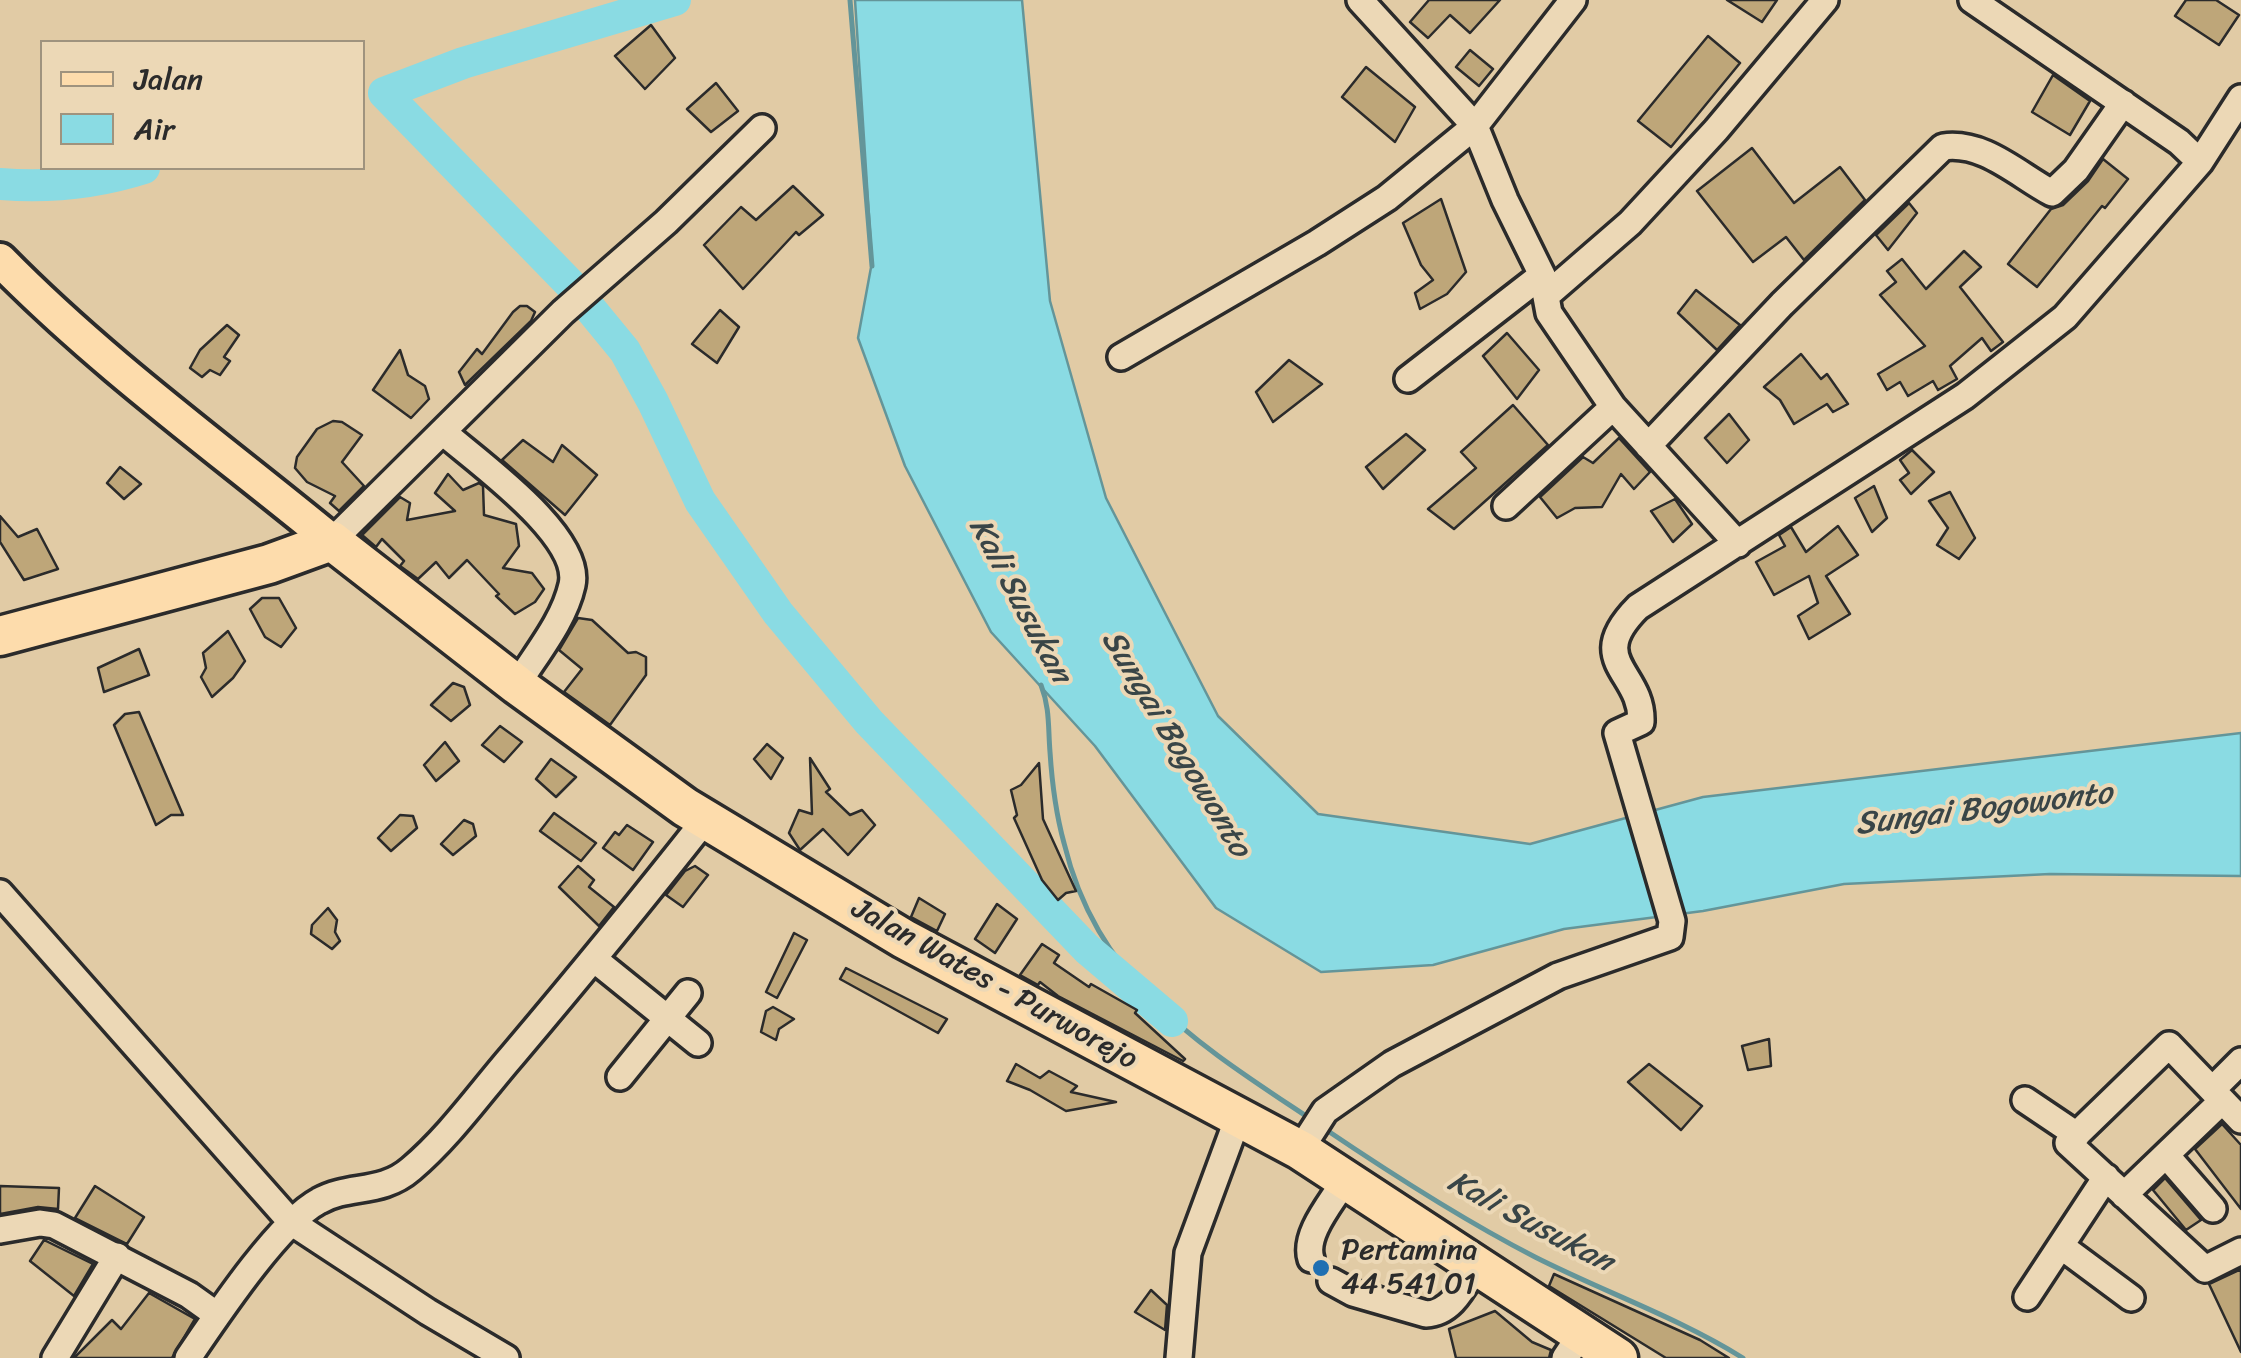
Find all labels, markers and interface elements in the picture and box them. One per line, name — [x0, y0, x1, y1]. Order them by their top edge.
legend — [40, 40, 365, 170]
text: Jalan — [134, 52, 203, 106]
text: Air — [134, 102, 174, 156]
water label: Kali Susukan — [959, 512, 1079, 690]
water label: Sungai Bogowonto — [1092, 623, 1258, 865]
water label: Sungai Bogowonto — [1853, 775, 2115, 845]
street label: Jalan Wates - Purworejo — [845, 891, 1143, 1079]
water label: Kali Susukan — [1441, 1163, 1619, 1283]
place label: Pertamina 44 541 01 — [1341, 1233, 1478, 1304]
marker: Pertamina 44 541 01 — [1310, 1257, 1332, 1279]

